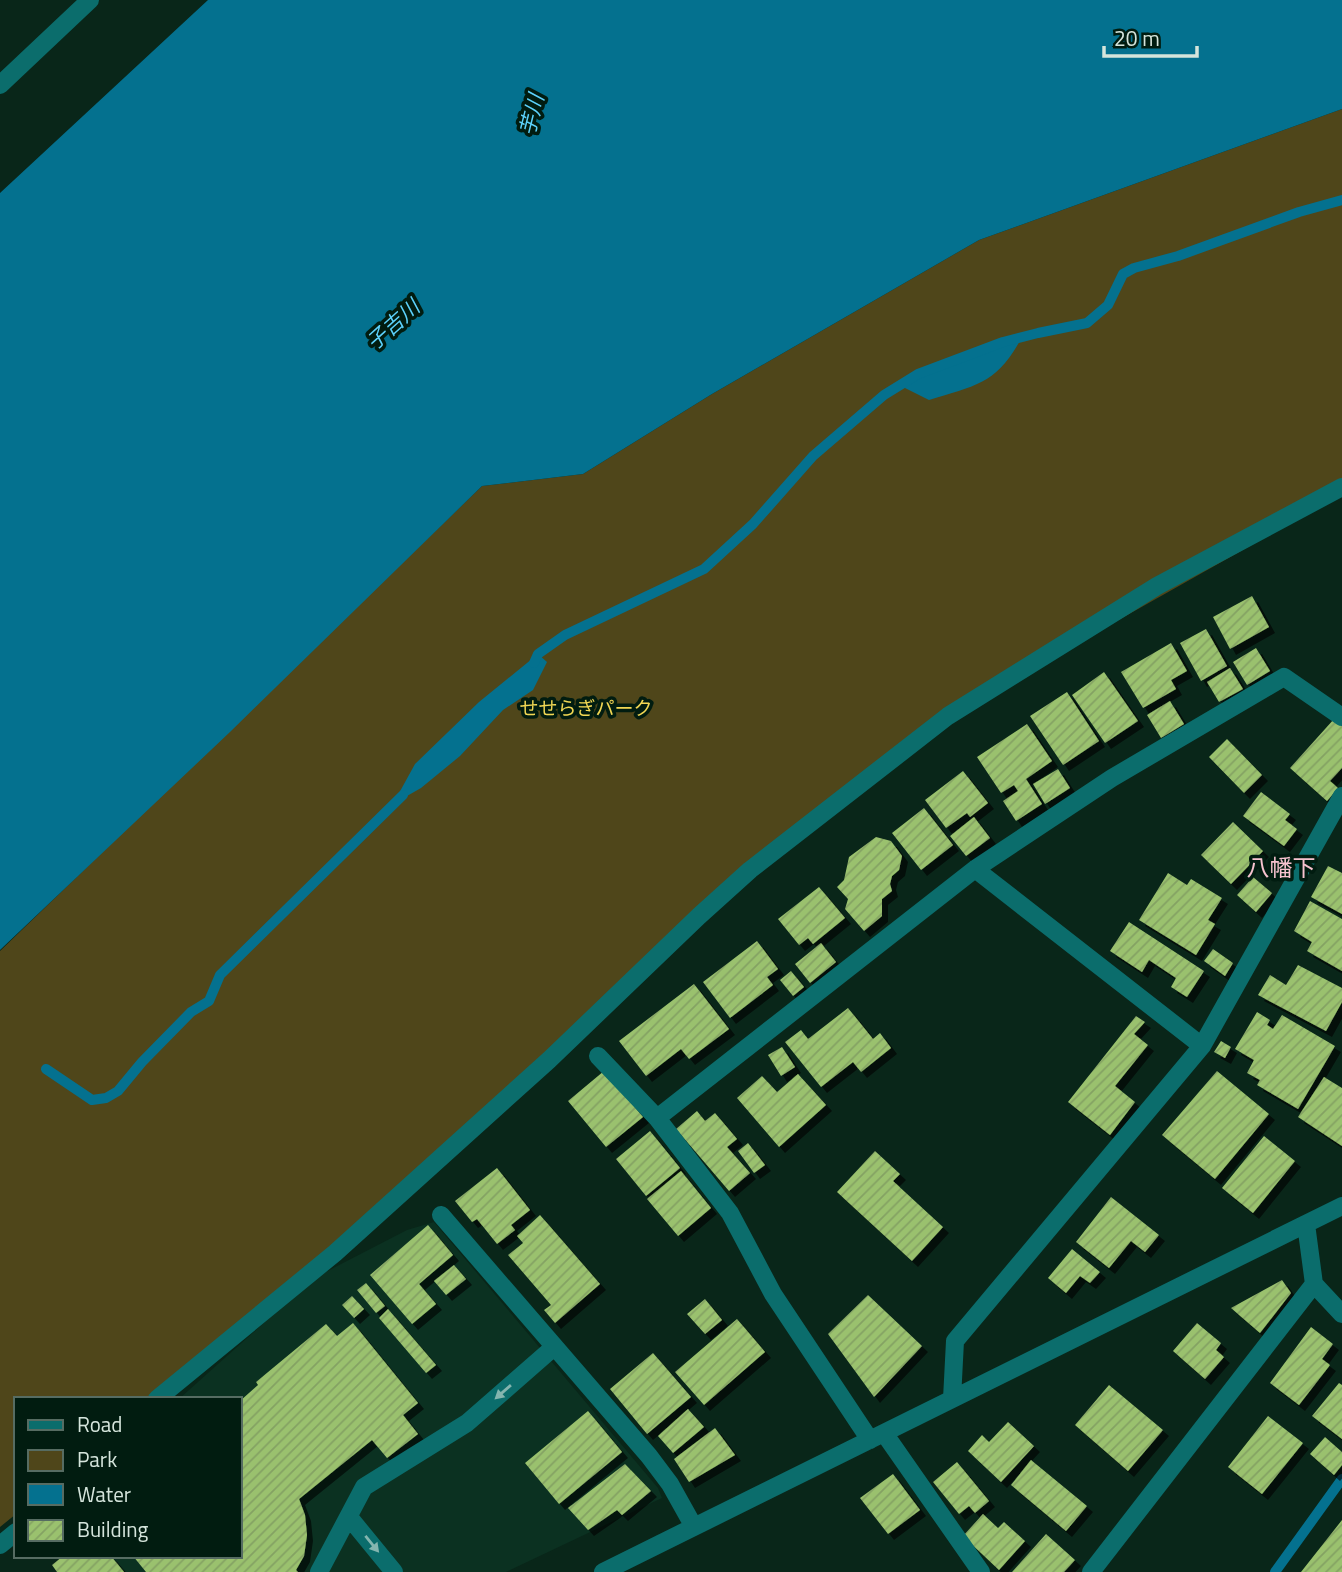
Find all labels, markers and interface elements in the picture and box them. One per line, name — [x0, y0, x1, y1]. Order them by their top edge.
scale bar — [1104, 14, 1197, 58]
text: 20 m — [1114, 22, 1160, 54]
water label: 芋川 — [510, 89, 552, 139]
water label: 子吉川 — [358, 290, 428, 357]
park label: せせらぎパーク — [519, 693, 653, 722]
district label: 八幡下 — [1247, 850, 1316, 885]
one-way arrow — [494, 1384, 511, 1399]
legend — [14, 1397, 242, 1558]
text: Road — [77, 1408, 122, 1440]
text: Park — [77, 1443, 117, 1475]
text: Water — [77, 1478, 131, 1510]
text: Building — [77, 1513, 149, 1545]
one-way arrow — [364, 1535, 379, 1553]

